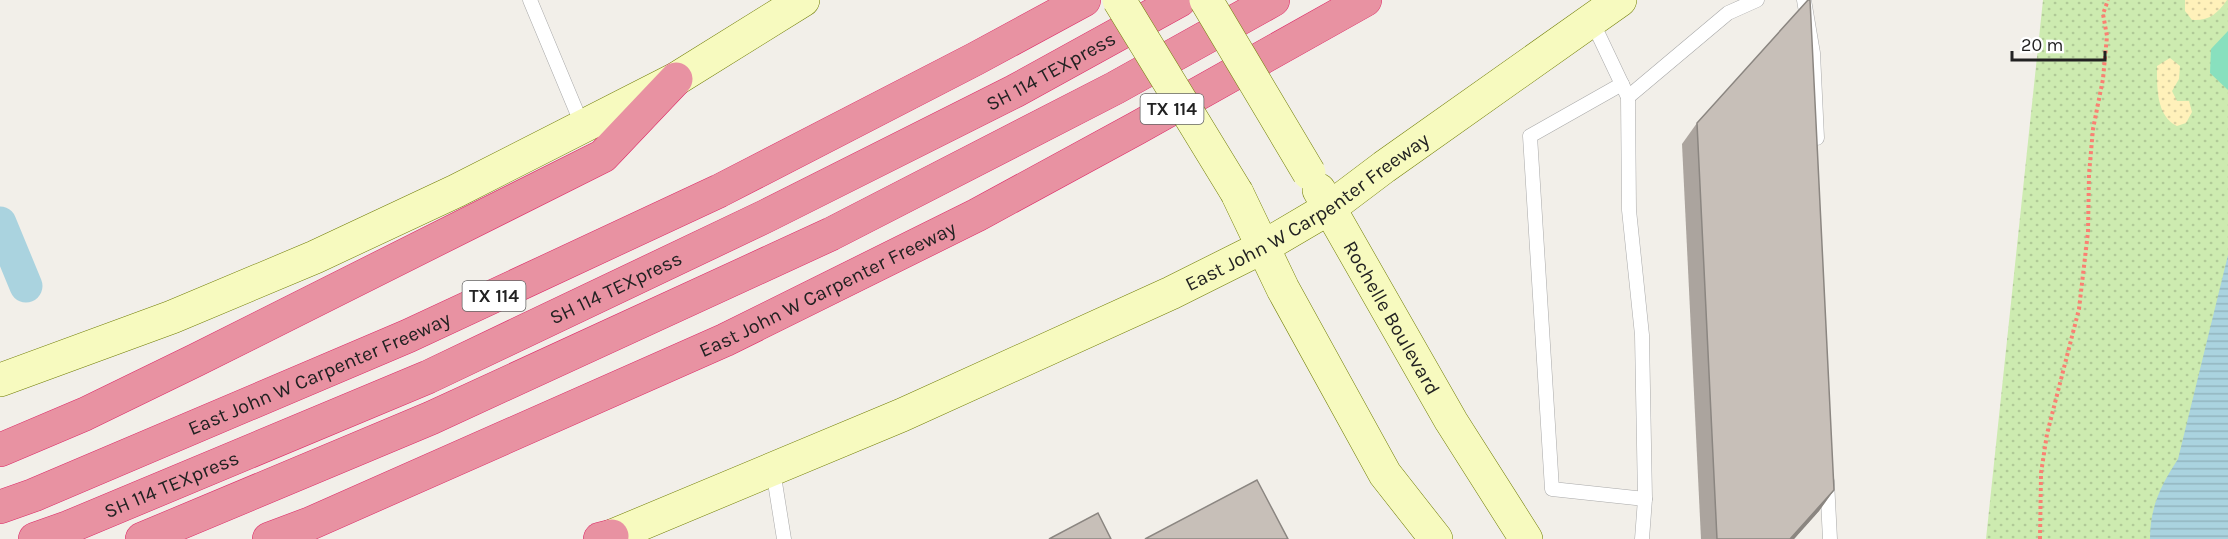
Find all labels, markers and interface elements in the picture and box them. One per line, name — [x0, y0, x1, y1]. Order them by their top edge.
scale bar — [2012, 24, 2105, 62]
street label: SH 114 TEXpress — [982, 26, 1119, 115]
text: 20 m — [2021, 34, 2063, 56]
road number: TX 114 — [1140, 94, 1204, 124]
street label: East John W Carpenter Freeway — [1181, 127, 1433, 296]
street label: East John W Carpenter Freeway — [696, 216, 959, 361]
street label: Rochelle Boulevard — [1339, 237, 1445, 399]
street label: SH 114 TEXpress — [546, 246, 686, 329]
road number: TX 114 — [462, 281, 526, 311]
street label: East John W Carpenter Freeway — [184, 307, 454, 440]
street label: SH 114 TEXpress — [101, 446, 242, 523]

